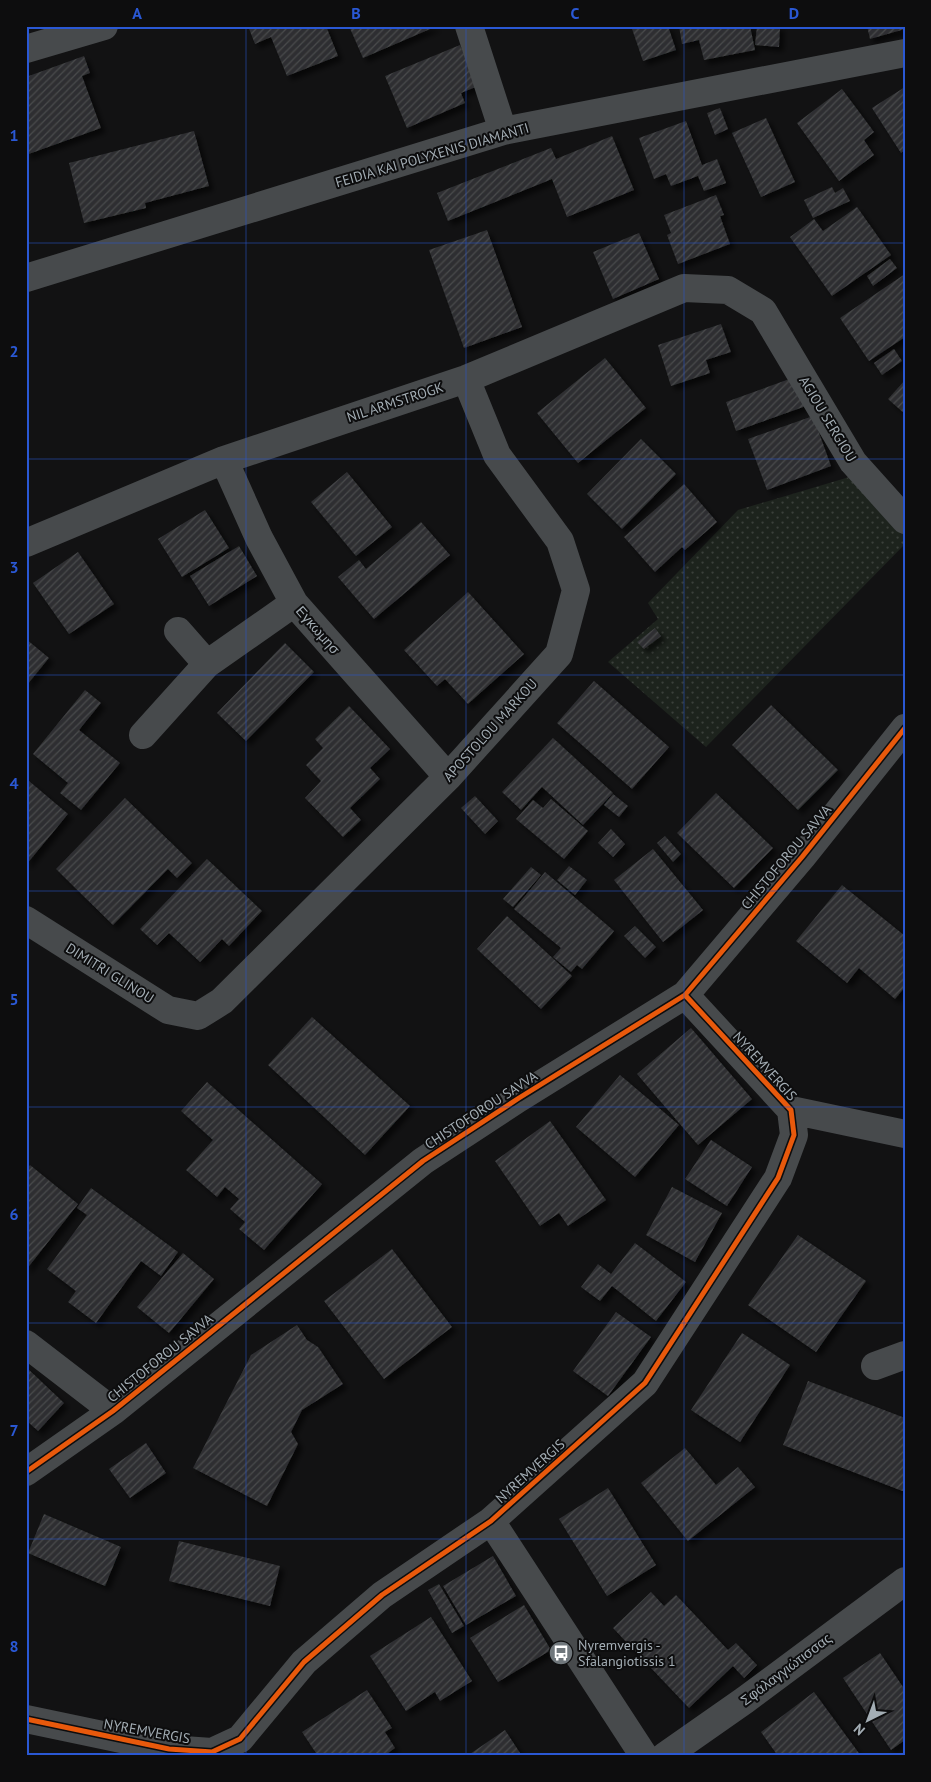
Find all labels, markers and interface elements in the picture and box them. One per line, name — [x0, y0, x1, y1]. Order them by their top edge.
text: A — [132, 3, 142, 23]
text: B — [351, 3, 361, 23]
text: C — [571, 3, 580, 23]
text: D — [789, 3, 799, 23]
street label: FEIDIA KAI POLYXENIS DIAMANTI — [333, 119, 531, 191]
text: 1 — [9, 125, 19, 145]
text: 2 — [9, 341, 19, 361]
street label: AGIOU SERGIOU — [795, 373, 861, 465]
street label: NIL ARMSTROGK — [344, 378, 446, 426]
text: 3 — [9, 557, 19, 577]
street label: Εγκωμησ — [292, 602, 344, 658]
street label: APOSTOLOU MARKOU — [439, 675, 541, 785]
text: 4 — [9, 773, 19, 793]
street label: CHISTOFOROU SAVVA — [737, 800, 836, 913]
street label: DIMITRI GLINOU — [63, 939, 157, 1007]
text: 5 — [9, 989, 19, 1009]
street label: NYREMVERGIS — [729, 1028, 801, 1104]
street label: CHISTOFOROU SAVVA — [421, 1066, 542, 1153]
text: 6 — [9, 1204, 19, 1224]
street label: CHISTOFOROU SAVVA — [103, 1309, 217, 1406]
text: 7 — [9, 1420, 19, 1440]
street label: NYREMVERGIS — [492, 1435, 568, 1507]
street label: Σφάλαγγιώτισσας — [737, 1629, 835, 1709]
text: 8 — [9, 1636, 19, 1656]
place label: Nyremvergis - Sfalangiotissis 1 — [578, 1636, 676, 1670]
bus stop icon: Nyremvergis - Sfalangiotissis 1 — [548, 1640, 574, 1666]
north arrow — [844, 1694, 894, 1744]
street label: NYREMVERGIS — [102, 1715, 192, 1747]
text: N — [850, 1720, 869, 1739]

